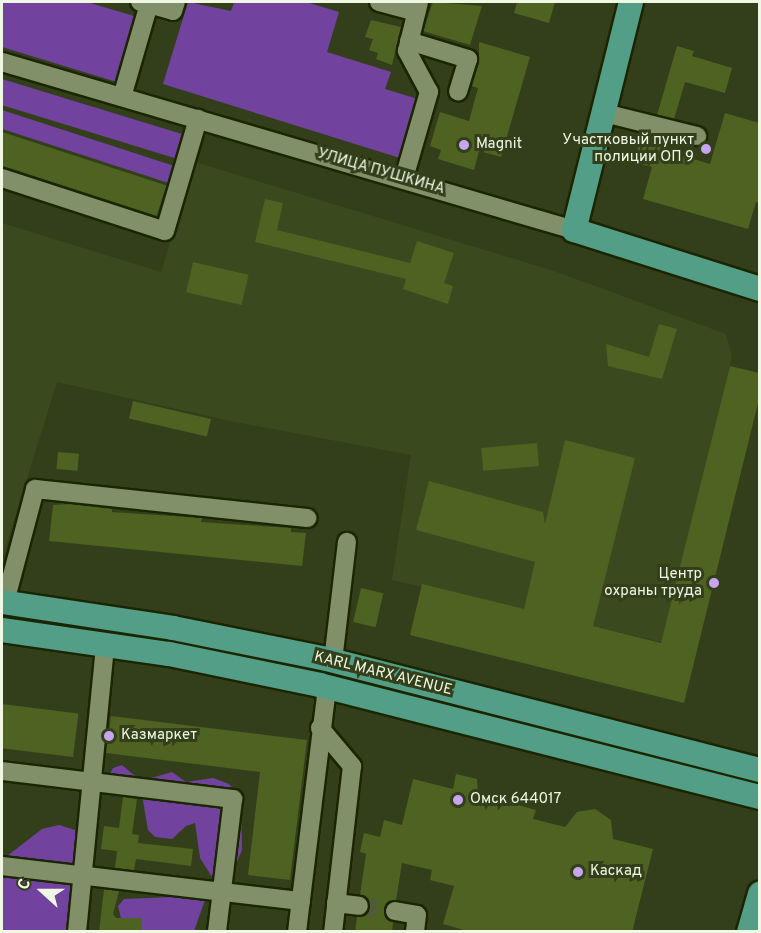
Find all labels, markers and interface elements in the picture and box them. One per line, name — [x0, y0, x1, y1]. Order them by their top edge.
place label: Участковый пункт полиции ОП 9 — [562, 131, 694, 166]
place label: Magnit — [476, 136, 522, 154]
marker: Magnit — [457, 138, 471, 152]
marker: Участковый пункт полиции ОП 9 — [699, 142, 713, 156]
street label: УЛИЦА ПУШКИНА — [315, 145, 447, 199]
place label: Центр охраны труда — [604, 565, 702, 600]
marker: Центр охраны труда — [707, 576, 721, 590]
street label: KARL MARX AVENUE — [312, 648, 454, 700]
place label: Казмаркет — [121, 727, 197, 745]
marker: Казмаркет — [102, 729, 116, 743]
place label: Омск 644017 — [470, 791, 561, 809]
marker: Омск 644017 — [451, 793, 465, 807]
north arrow — [12, 861, 72, 921]
place label: Каскад — [590, 863, 642, 881]
marker: Каскад — [571, 865, 585, 879]
text: С — [14, 876, 36, 893]

